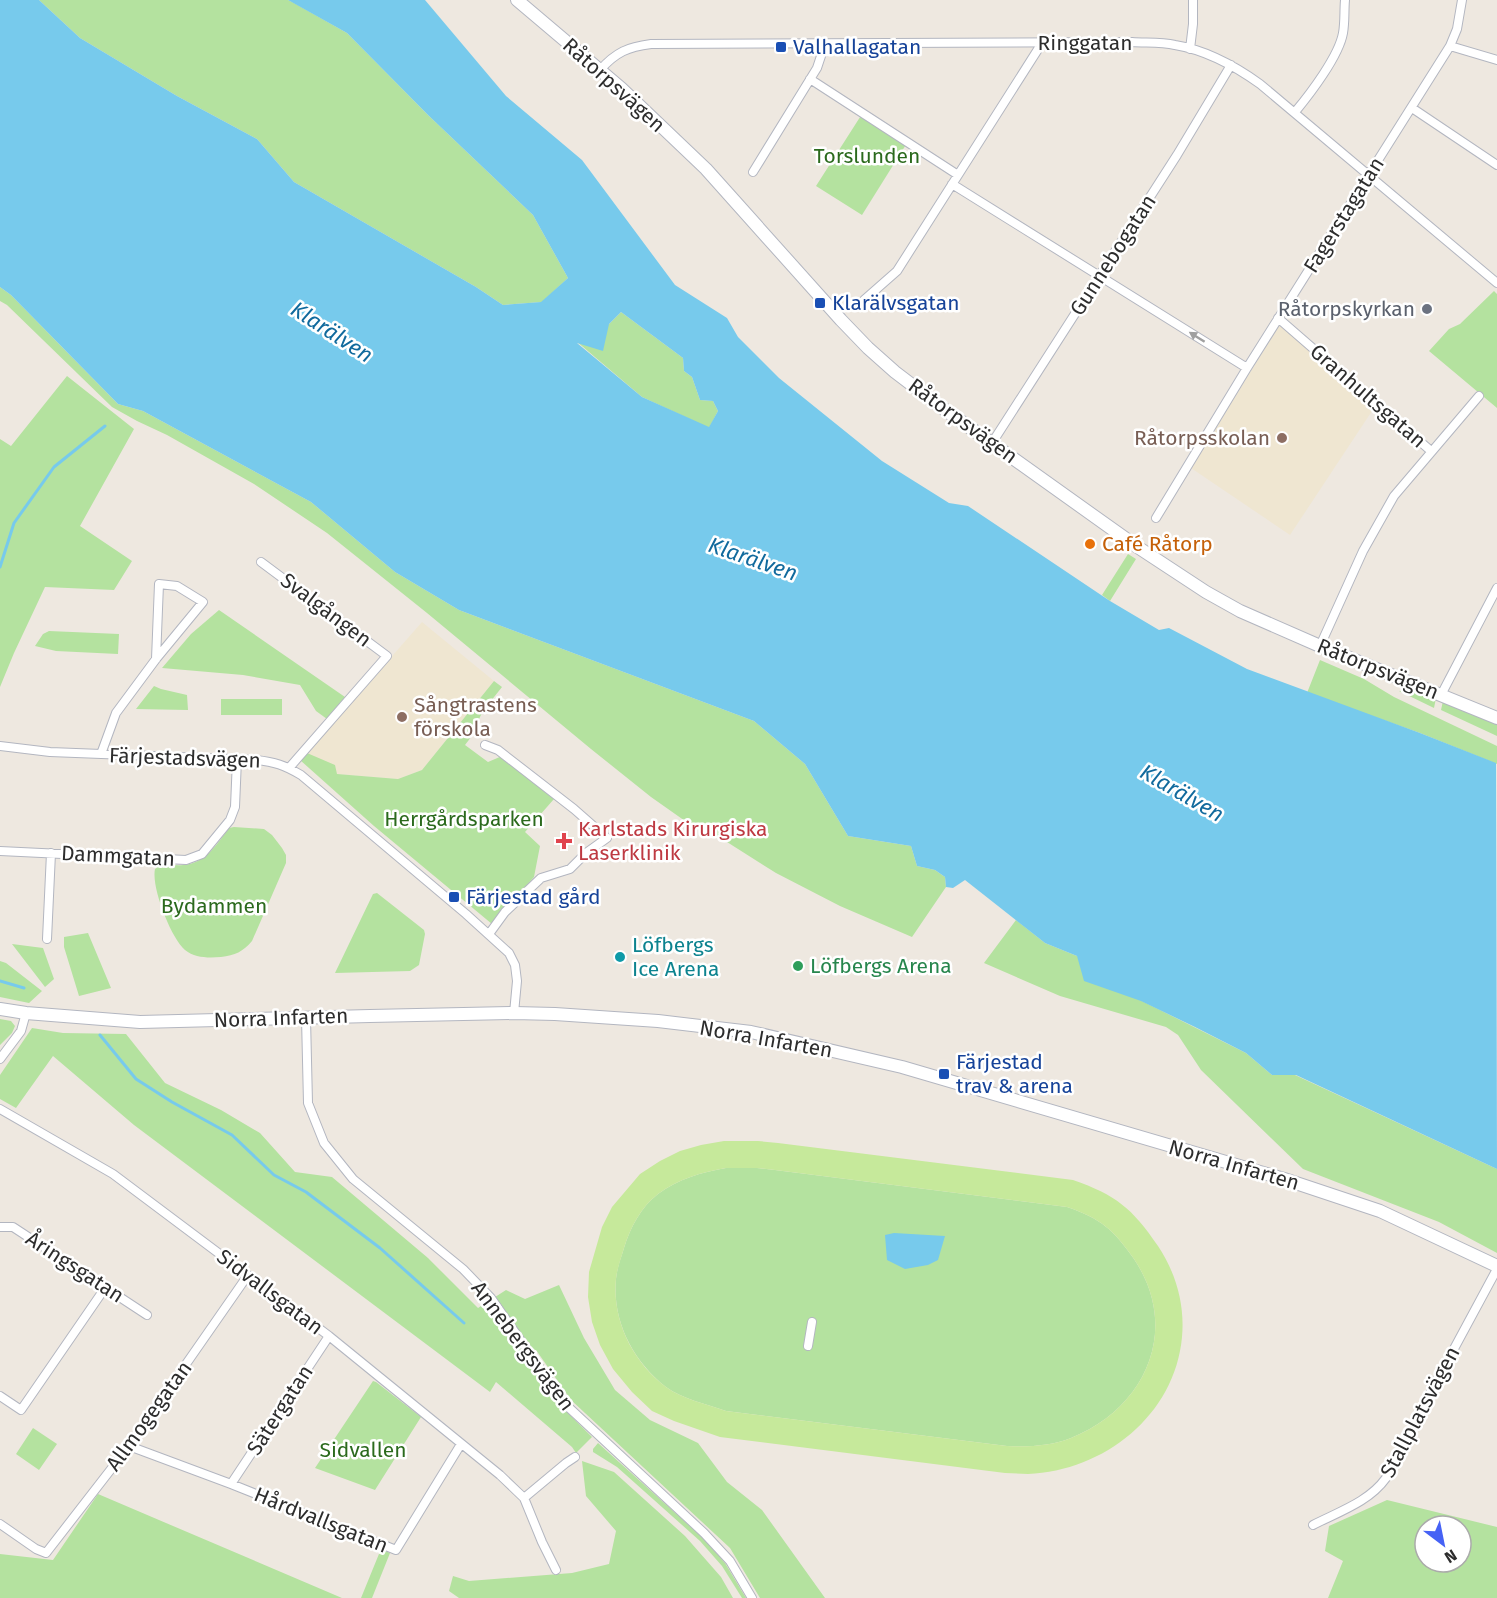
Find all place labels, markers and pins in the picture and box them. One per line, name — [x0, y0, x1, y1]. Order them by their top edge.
place label: Valhallagatan — [793, 34, 921, 60]
marker: Valhallagatan — [774, 40, 788, 54]
place label: Klarälvsgatan — [832, 290, 959, 316]
marker: Klarälvsgatan — [813, 296, 827, 310]
place label: Råtorpskyrkan — [1278, 296, 1415, 322]
marker: Råtorpskyrkan — [1420, 302, 1434, 316]
place label: Råtorpsskolan — [1134, 425, 1270, 451]
marker: Råtorpsskolan — [1275, 431, 1289, 445]
place label: Café Råtorp — [1102, 531, 1213, 557]
marker: Café Råtorp — [1083, 537, 1097, 551]
place label: Sångtrastens förskola — [414, 692, 537, 742]
marker: Sångtrastens förskola — [395, 710, 409, 724]
place label: Karlstads Kirurgiska Laserklinik — [578, 816, 767, 866]
marker: Karlstads Kirurgiska Laserklinik — [555, 832, 573, 850]
place label: Färjestad gård — [466, 884, 600, 910]
marker: Färjestad gård — [447, 890, 461, 904]
place label: Löfbergs Ice Arena — [632, 932, 720, 982]
marker: Löfbergs Ice Arena — [613, 950, 627, 964]
place label: Löfbergs Arena — [810, 953, 952, 979]
marker: Löfbergs Arena — [791, 959, 805, 973]
place label: Färjestad trav & arena — [956, 1049, 1073, 1099]
marker: Färjestad trav & arena — [937, 1067, 951, 1081]

